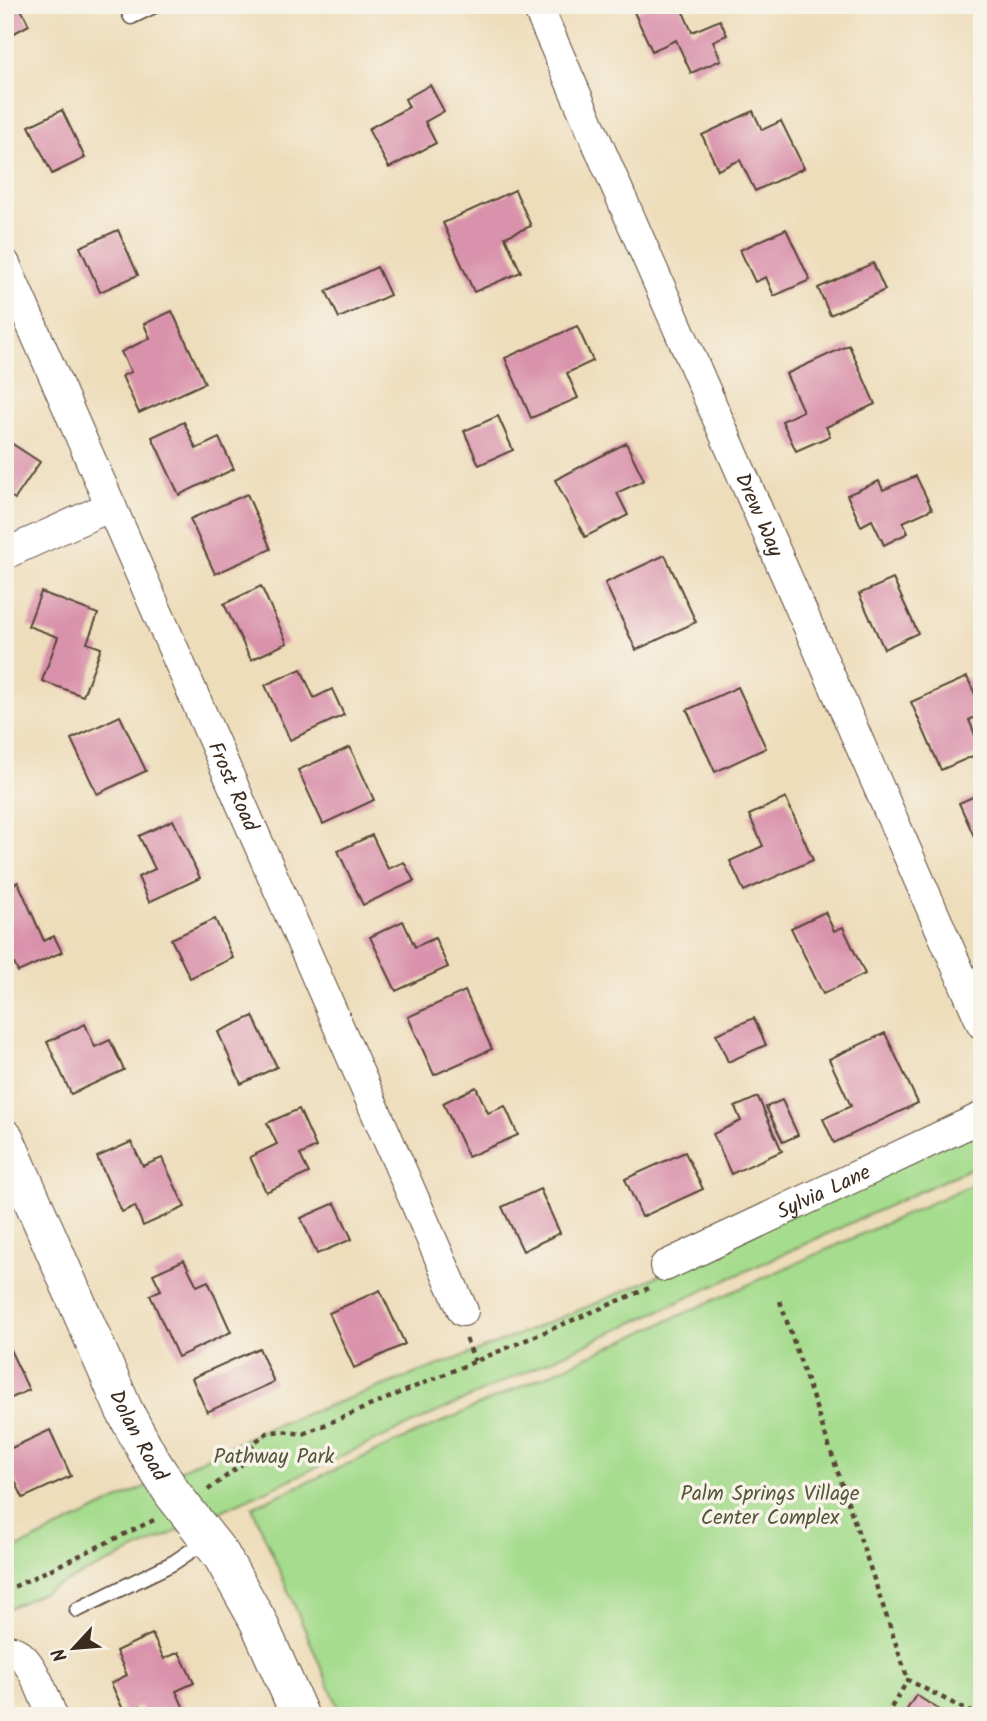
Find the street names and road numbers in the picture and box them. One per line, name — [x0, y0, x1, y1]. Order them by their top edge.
street label: Drew Way — [725, 468, 791, 562]
street label: Frost Road — [198, 737, 266, 837]
street label: Sylvia Lane — [772, 1156, 877, 1229]
street label: Dolan Road — [99, 1385, 176, 1489]

